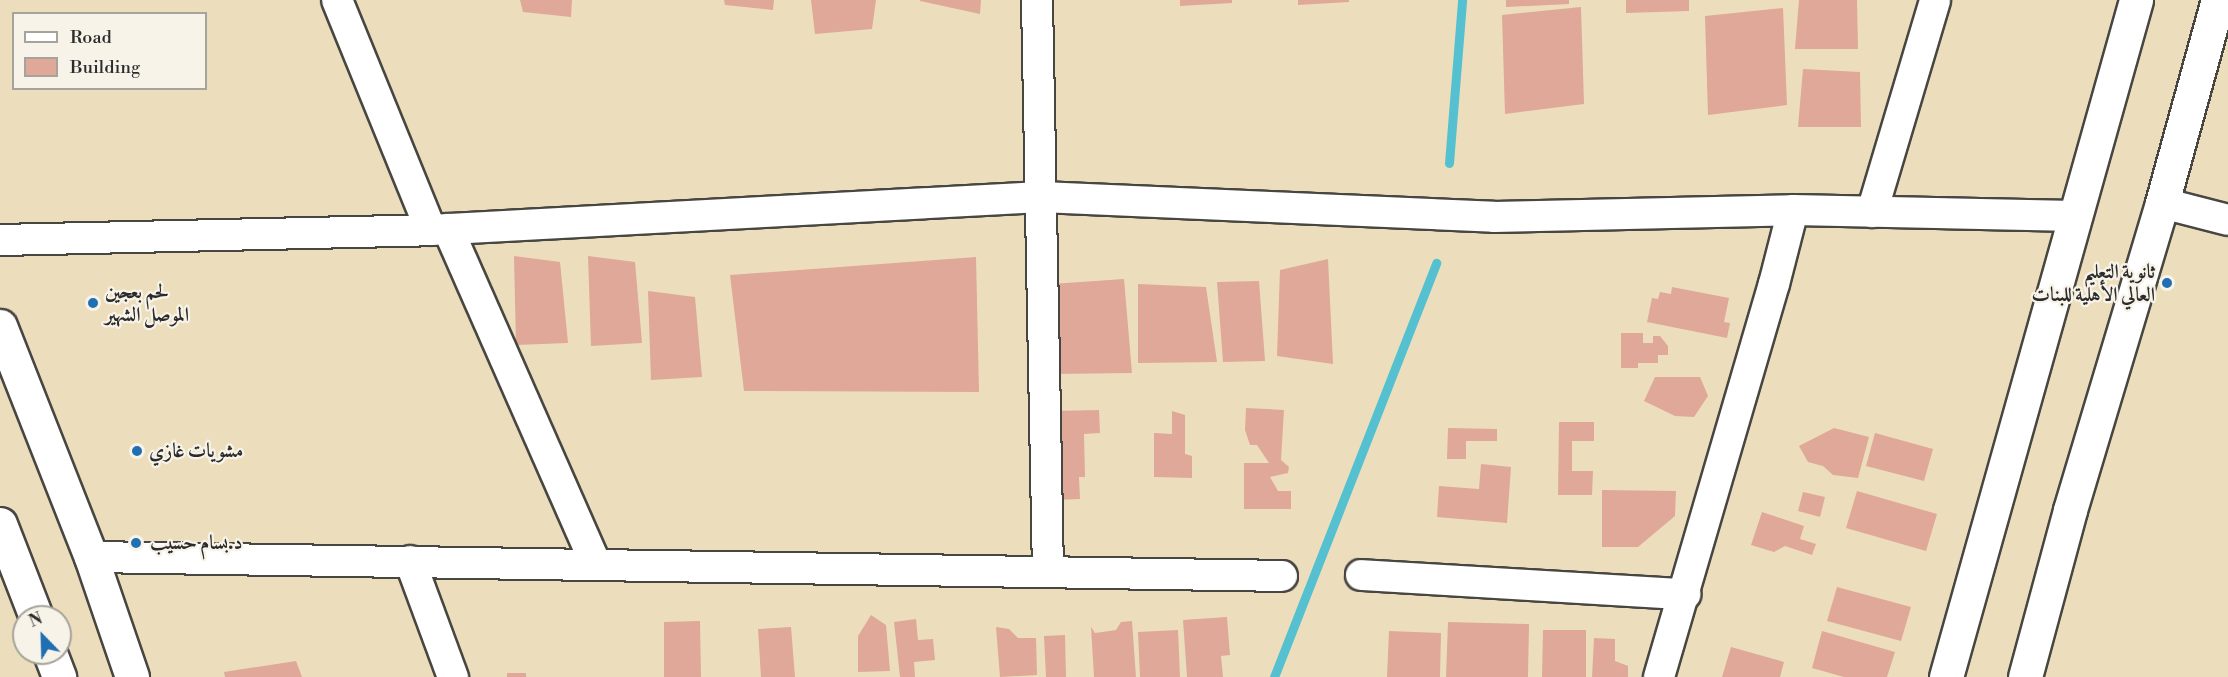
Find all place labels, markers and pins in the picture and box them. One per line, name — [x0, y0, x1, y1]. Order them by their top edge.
place label: ثانوية التعليم العالي الأهلية للبنات — [2032, 260, 2155, 307]
marker: ثانوية التعليم العالي الأهلية للبنات — [2160, 276, 2174, 290]
place label: لحم بعجين الموصل الشهير — [105, 280, 189, 327]
marker: لحم بعجين الموصل الشهير — [86, 296, 100, 310]
place label: مشويات غازي — [149, 439, 243, 463]
marker: مشويات غازي — [130, 444, 144, 458]
place label: د.بسام حسيب — [150, 531, 243, 555]
marker: د.بسام حسيب — [127, 534, 145, 552]

